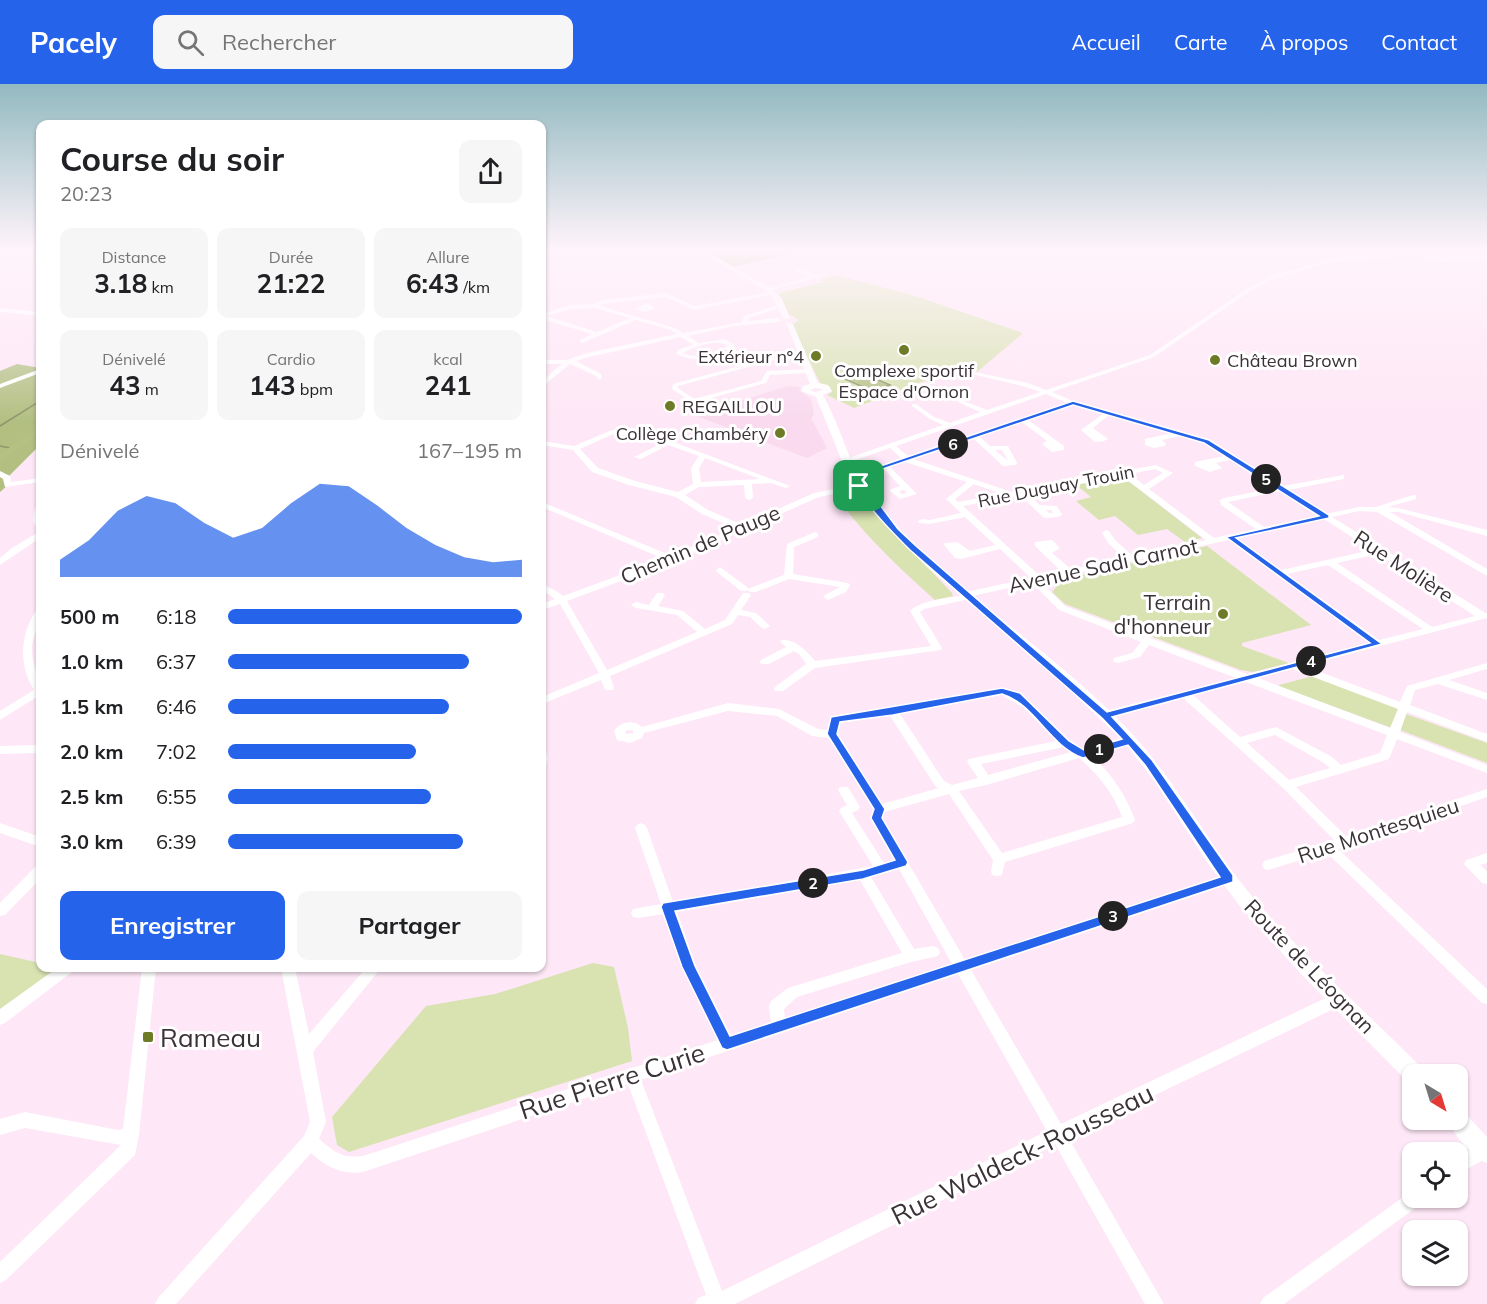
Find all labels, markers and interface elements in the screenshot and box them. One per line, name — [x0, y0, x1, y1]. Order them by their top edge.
search box — [153, 15, 573, 69]
text: Pacely — [30, 25, 117, 60]
icon: search — [174, 26, 207, 59]
text: Rechercher — [222, 28, 336, 56]
text: Accueil — [1071, 29, 1141, 55]
text: Carte — [1174, 29, 1227, 55]
text: À propos — [1260, 29, 1348, 55]
text: Contact — [1381, 29, 1457, 55]
text: Course du soir — [60, 138, 284, 179]
button: share — [459, 140, 522, 203]
text: 20:23 — [60, 181, 113, 206]
text: Distance — [102, 247, 166, 267]
text: Durée — [269, 247, 313, 267]
text: Allure — [426, 247, 470, 267]
text: 3.18 — [94, 267, 147, 300]
text: 21:22 — [257, 267, 325, 300]
text: 6:43 — [406, 267, 459, 300]
text: km — [147, 277, 174, 297]
text: /km — [459, 277, 490, 297]
marker: Complexe sportif Espace d'Ornon — [897, 343, 911, 357]
place label: Extérieur n°4 — [698, 345, 804, 368]
text: Dénivelé — [102, 349, 166, 369]
text: Cardio — [267, 349, 315, 369]
text: kcal — [433, 349, 463, 369]
marker: Extérieur n°4 — [809, 349, 823, 363]
place label: Château Brown — [1227, 349, 1358, 372]
marker: Château Brown — [1208, 353, 1222, 367]
place label: Complexe sportif Espace d'Ornon — [834, 359, 975, 403]
text: 43 — [109, 369, 140, 402]
text: 143 — [249, 369, 296, 402]
text: 241 — [425, 369, 471, 402]
text: m — [140, 379, 159, 399]
text: bpm — [296, 379, 333, 399]
place label: REGAILLOU — [682, 395, 782, 418]
marker: REGAILLOU — [663, 399, 677, 413]
place label: Collège Chambéry — [616, 422, 768, 445]
marker: Collège Chambéry — [773, 426, 787, 440]
pin: 6 — [938, 429, 968, 459]
text: 6 — [948, 434, 958, 454]
text: Dénivelé — [60, 438, 139, 463]
text: 167–195 m — [417, 438, 522, 463]
pin — [833, 460, 884, 511]
street label: Rue Duguay Trouin — [976, 460, 1136, 512]
pin: 5 — [1251, 464, 1281, 494]
icon: arrive — [842, 469, 875, 502]
text: 5 — [1261, 469, 1271, 489]
street label: Chemin de Pauge — [616, 499, 784, 589]
street label: Rue Molière — [1349, 524, 1459, 608]
street label: Avenue Sadi Carnot — [1006, 532, 1200, 598]
place label: Terrain d'honneur — [1114, 589, 1211, 639]
text: 500 m — [60, 604, 119, 629]
text: 6:18 — [156, 604, 197, 629]
marker: Terrain d'honneur — [1216, 607, 1230, 621]
pin: 4 — [1296, 646, 1326, 676]
text: 1.0 km — [60, 649, 123, 674]
text: 6:37 — [156, 649, 197, 674]
text: 4 — [1306, 651, 1316, 671]
text: 1.5 km — [60, 694, 123, 719]
text: 6:46 — [156, 694, 197, 719]
pin: 1 — [1084, 734, 1114, 764]
text: 2.0 km — [60, 739, 123, 764]
text: 7:02 — [156, 739, 197, 764]
text: 1 — [1094, 739, 1104, 759]
text: 2.5 km — [60, 784, 123, 809]
text: 6:55 — [156, 784, 197, 809]
street label: Rue Montesquieu — [1294, 792, 1462, 868]
text: 3.0 km — [60, 829, 123, 854]
text: 6:39 — [156, 829, 197, 854]
pin: 2 — [798, 868, 828, 898]
text: 2 — [808, 873, 818, 893]
button: Enregistrer — [60, 891, 285, 960]
button: Partager — [297, 891, 522, 960]
street label: Route de Léognan — [1239, 893, 1381, 1039]
pin: 3 — [1098, 901, 1128, 931]
text: 3 — [1108, 906, 1118, 926]
place label: Rameau — [160, 1021, 261, 1054]
marker: Rameau — [141, 1030, 155, 1044]
street label: Rue Pierre Curie — [515, 1035, 709, 1127]
north arrow — [1402, 1064, 1468, 1130]
map controls — [1402, 1064, 1468, 1286]
street label: Rue Waldeck-Rousseau — [886, 1076, 1158, 1232]
button: locate — [1402, 1142, 1468, 1208]
button: layers — [1402, 1220, 1468, 1286]

